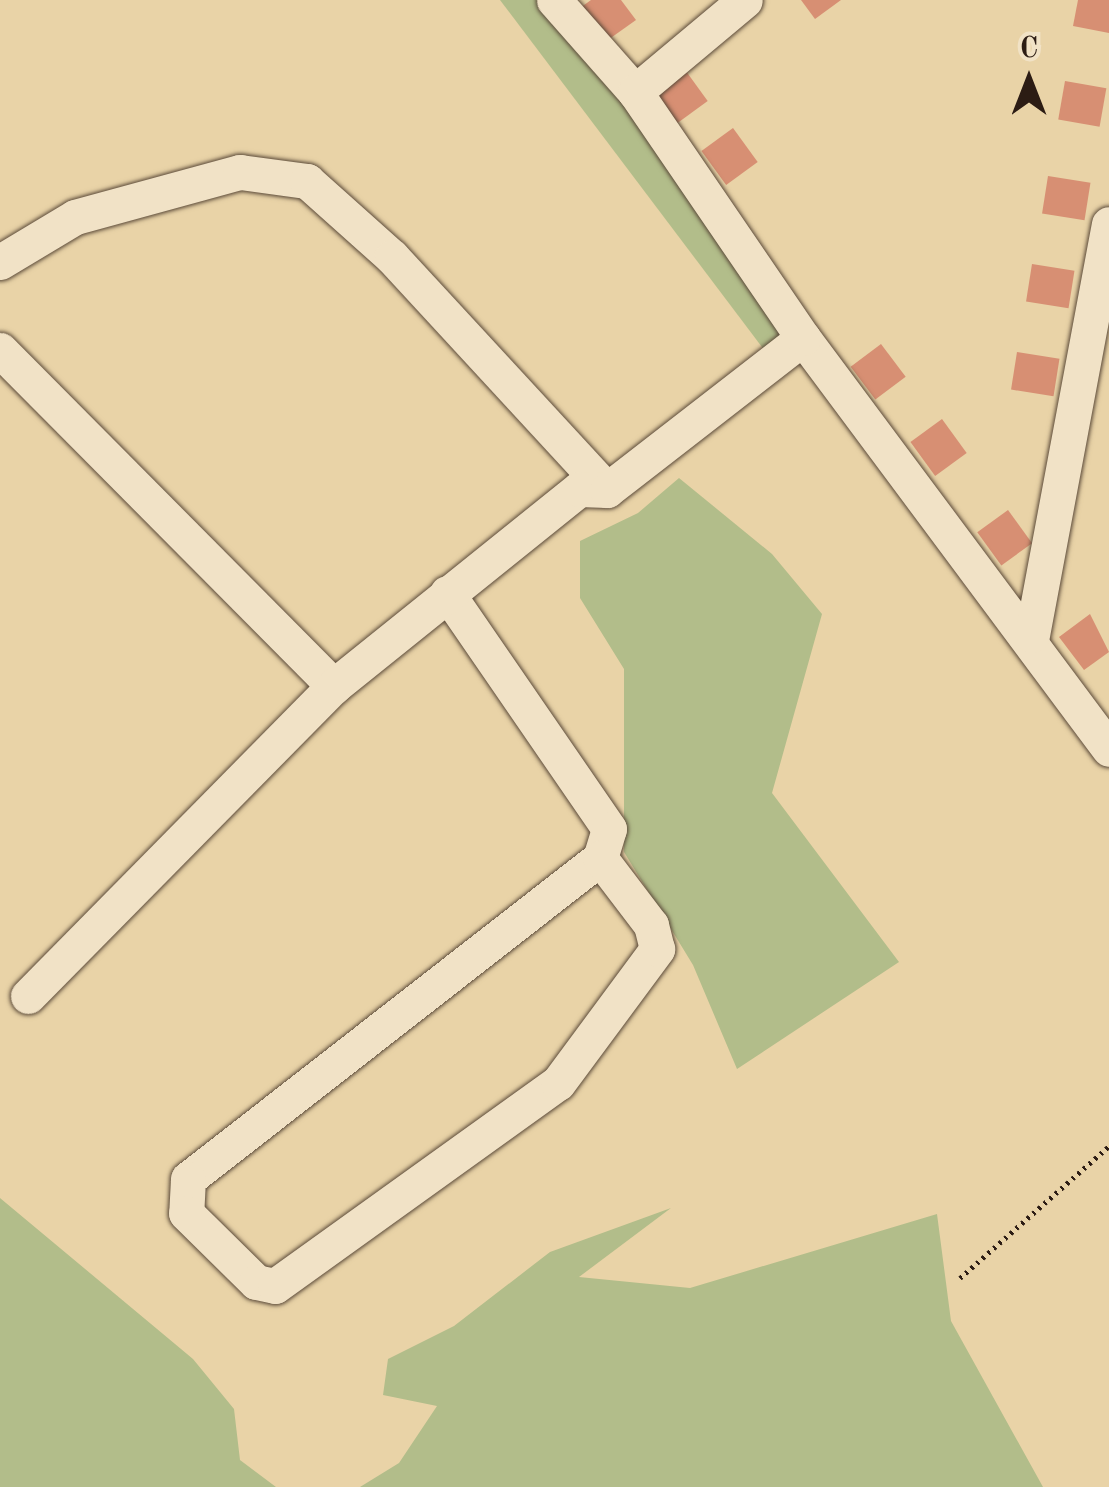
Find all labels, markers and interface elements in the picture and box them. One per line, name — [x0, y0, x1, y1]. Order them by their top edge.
north arrow — [979, 30, 1079, 130]
text: С — [1020, 36, 1038, 64]

